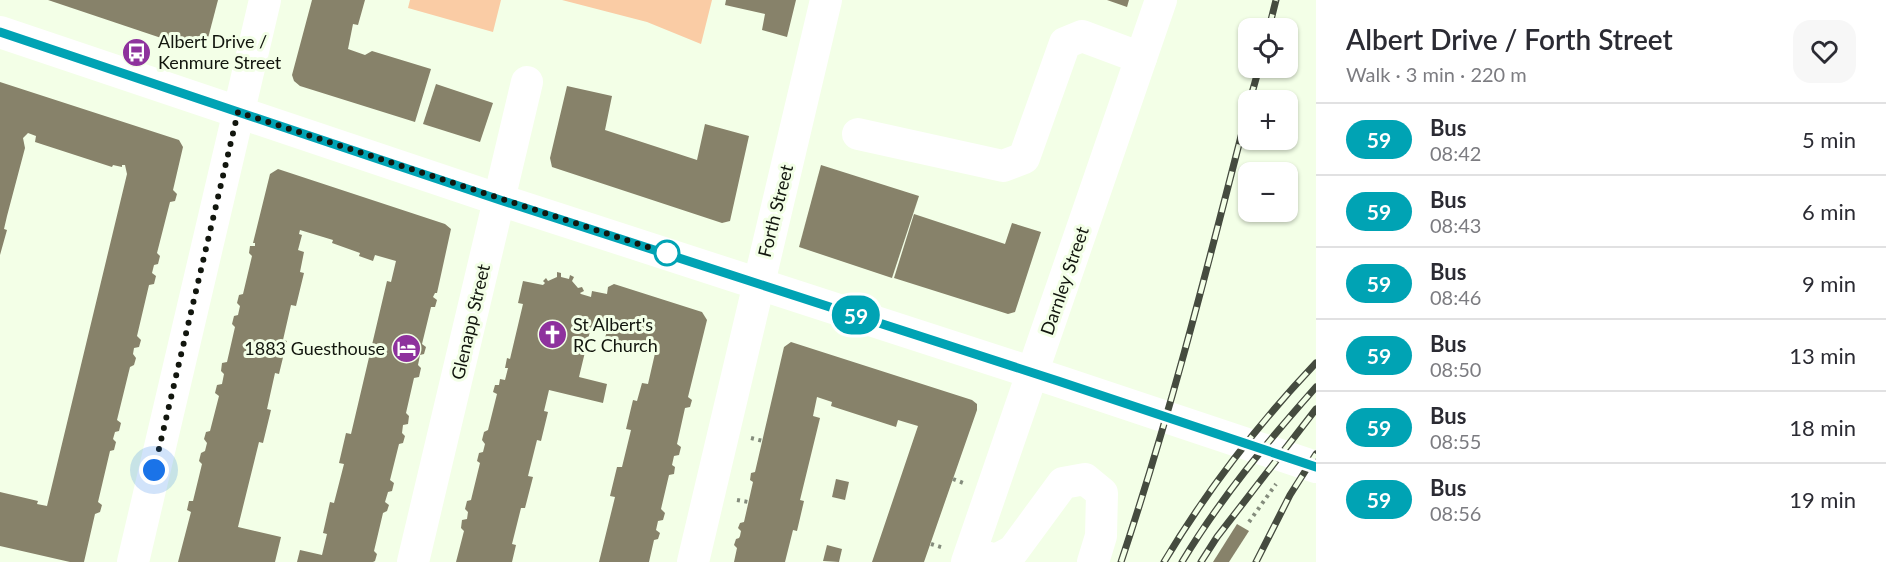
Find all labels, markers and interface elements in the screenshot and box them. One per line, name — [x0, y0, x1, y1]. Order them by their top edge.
map controls — [1238, 18, 1298, 222]
button: locate — [1238, 18, 1298, 78]
button: heart — [1793, 20, 1856, 83]
text: Albert Drive / Forth Street — [1346, 22, 1673, 56]
place label: Albert Drive / Kenmure Street — [158, 30, 282, 73]
bus stop icon: Albert Drive / Kenmure Street — [121, 36, 153, 68]
text: Walk · 3 min · 220 m — [1346, 62, 1527, 86]
button: + — [1238, 90, 1298, 150]
text: Bus — [1430, 114, 1466, 141]
text: 5 min — [1802, 126, 1856, 153]
text: 59 — [1367, 127, 1391, 152]
text: 08:42 — [1430, 141, 1481, 165]
street label: Forth Street — [753, 162, 797, 259]
button: − — [1238, 162, 1298, 222]
text: Bus — [1430, 186, 1466, 213]
text: 6 min — [1802, 198, 1856, 225]
text: 59 — [1367, 199, 1391, 224]
text: 08:43 — [1430, 213, 1481, 237]
street label: Darnley Street — [1035, 223, 1093, 338]
unlabelled marker — [654, 240, 680, 266]
text: Bus — [1430, 258, 1466, 285]
street label: Glenapp Street — [446, 261, 494, 382]
text: 9 min — [1802, 270, 1856, 297]
text: 59 — [1367, 271, 1391, 296]
text: 08:46 — [1430, 285, 1481, 309]
line badge: 59 — [829, 296, 883, 334]
text: 59 — [844, 303, 868, 328]
place label: St Albert's RC Church — [573, 313, 658, 356]
church icon: St Albert's RC Church — [536, 319, 568, 351]
text: Bus — [1430, 330, 1466, 357]
hotel icon: 1883 Guesthouse — [390, 333, 422, 365]
place label: 1883 Guesthouse — [244, 337, 385, 359]
text: 13 min — [1789, 342, 1856, 369]
text: 59 — [1367, 343, 1391, 368]
text: 08:50 — [1430, 357, 1481, 381]
text: Bus — [1430, 402, 1466, 429]
text: 18 min — [1789, 414, 1856, 441]
text: 59 — [1367, 415, 1391, 440]
text: 08:55 — [1430, 429, 1481, 453]
your location — [139, 455, 169, 485]
text: Bus — [1430, 474, 1466, 501]
text: 19 min — [1789, 486, 1856, 513]
text: 59 — [1367, 487, 1391, 512]
text: 08:56 — [1430, 501, 1481, 525]

